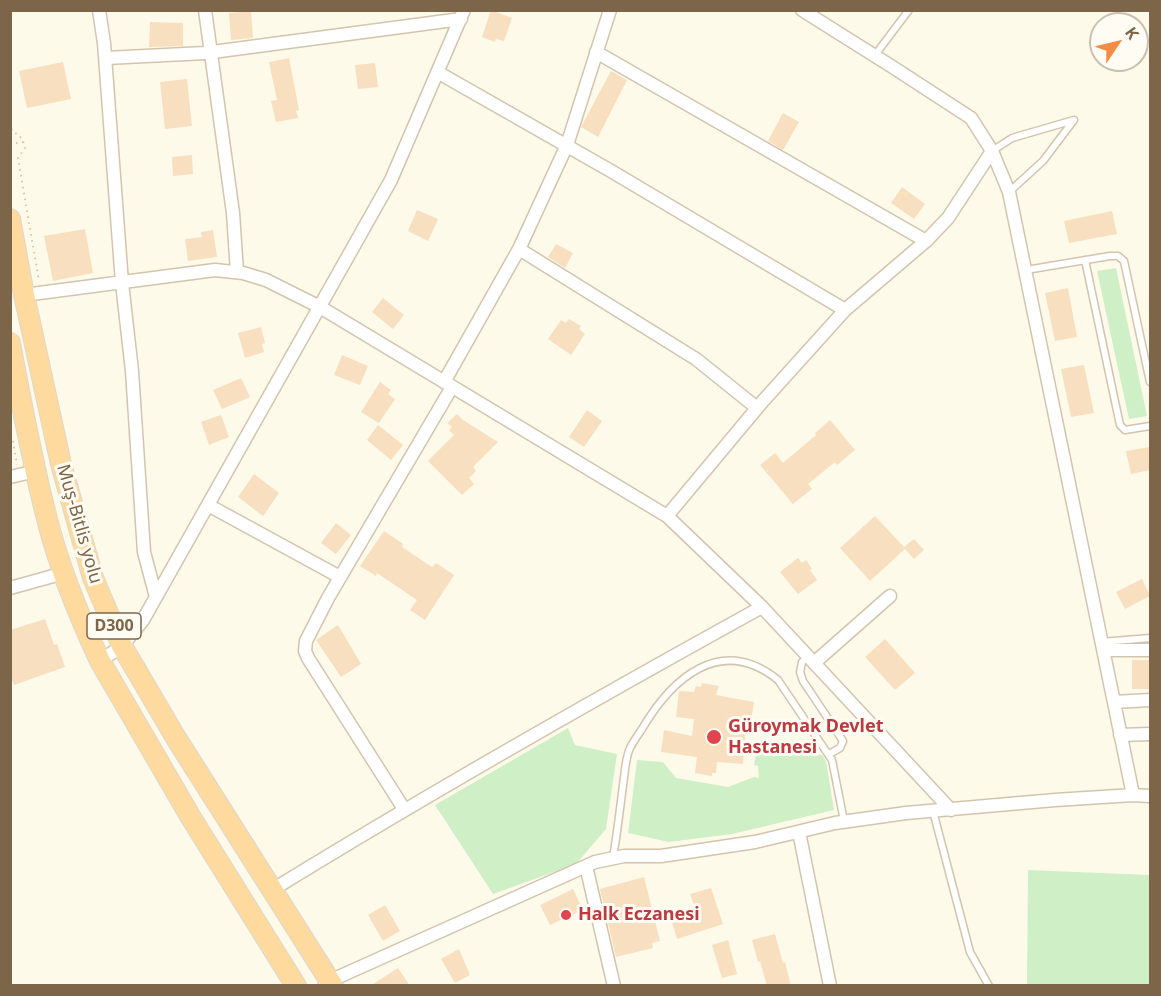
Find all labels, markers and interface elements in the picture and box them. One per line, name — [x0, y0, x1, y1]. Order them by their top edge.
north arrow — [1089, 12, 1149, 72]
text: K — [1120, 22, 1144, 43]
street label: Muş-Bitlis yolu — [52, 462, 106, 586]
road number: D300 — [87, 613, 141, 639]
place label: Güroymak Devlet Hastanesi — [728, 716, 884, 758]
marker: Güroymak Devlet Hastanesi — [705, 728, 723, 746]
place label: Halk Eczanesi — [578, 904, 700, 926]
marker: Halk Eczanesi — [559, 908, 573, 922]

